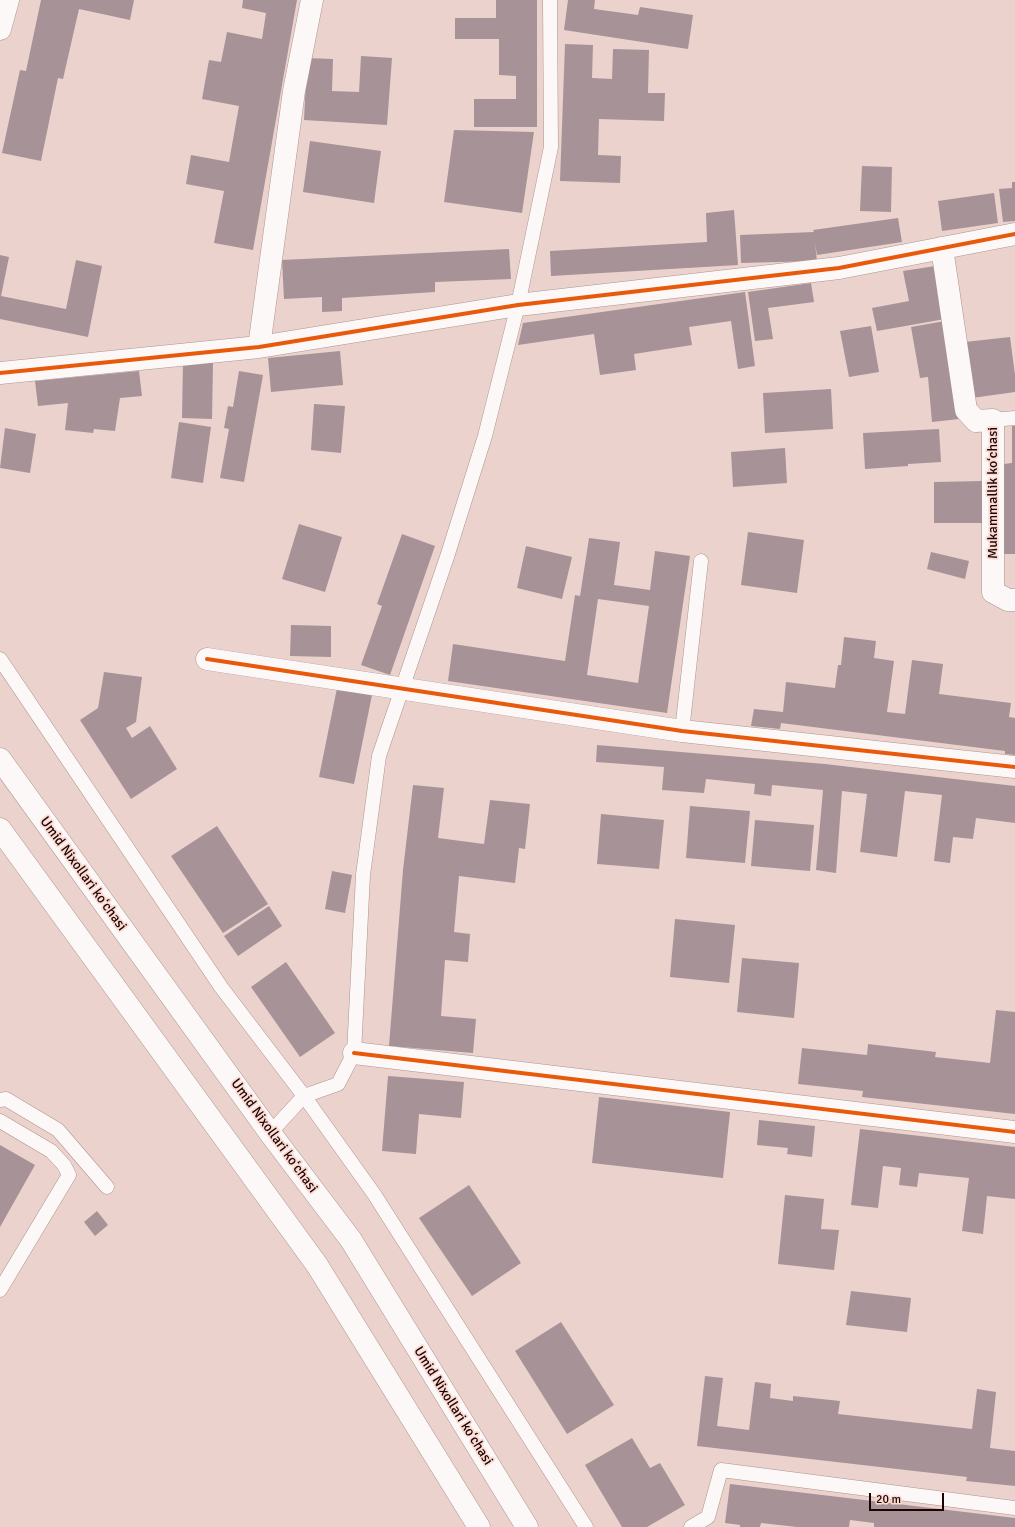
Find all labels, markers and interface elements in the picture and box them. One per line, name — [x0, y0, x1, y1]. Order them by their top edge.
street label: Mukammallik koʻchasi — [985, 427, 1001, 559]
street label: Umid Nixollari koʻchasi — [36, 814, 130, 934]
street label: Umid Nixollari koʻchasi — [227, 1076, 321, 1196]
street label: Umid Nixollari koʻchasi — [410, 1344, 496, 1468]
scale bar — [871, 1485, 946, 1511]
text: 20 m — [876, 1492, 901, 1507]

